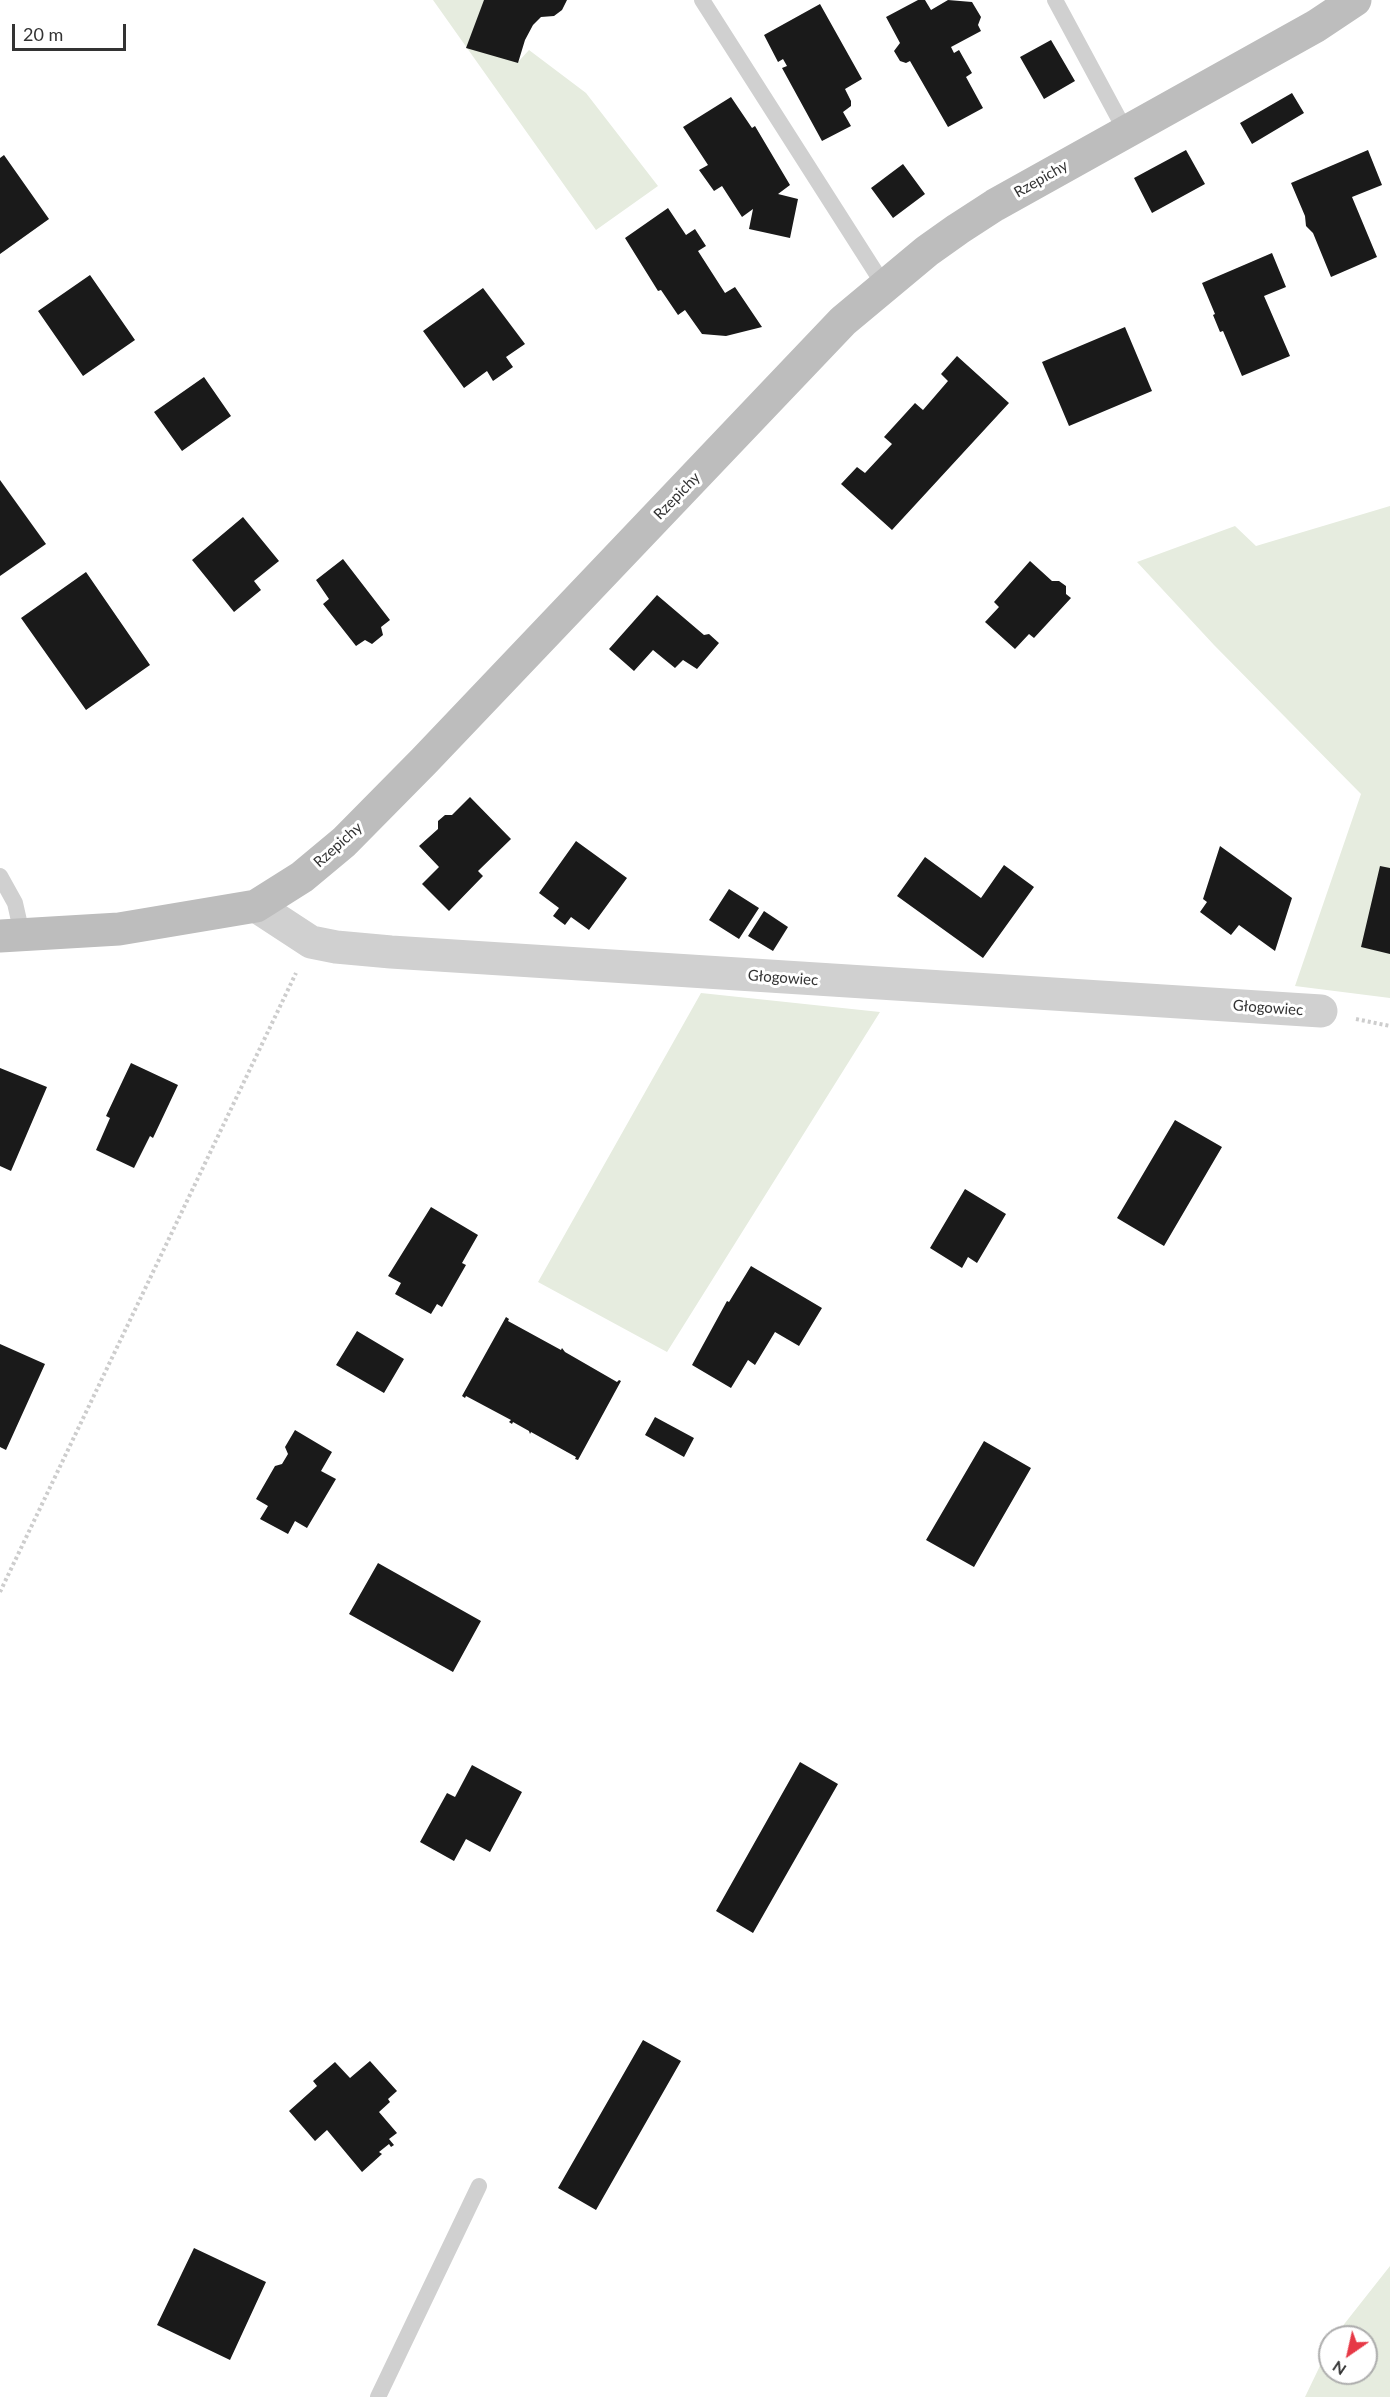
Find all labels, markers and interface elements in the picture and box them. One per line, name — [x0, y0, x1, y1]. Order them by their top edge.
scale bar — [15, 12, 129, 50]
text: 20 m — [23, 23, 63, 45]
street label: Rzepichy — [1011, 156, 1071, 202]
street label: Rzepichy — [650, 469, 704, 523]
street label: Rzepichy — [310, 819, 366, 871]
street label: Głogowiec — [747, 967, 819, 989]
street label: Głogowiec — [1232, 997, 1304, 1019]
north arrow — [1318, 2325, 1378, 2385]
text: N — [1328, 2357, 1349, 2380]

